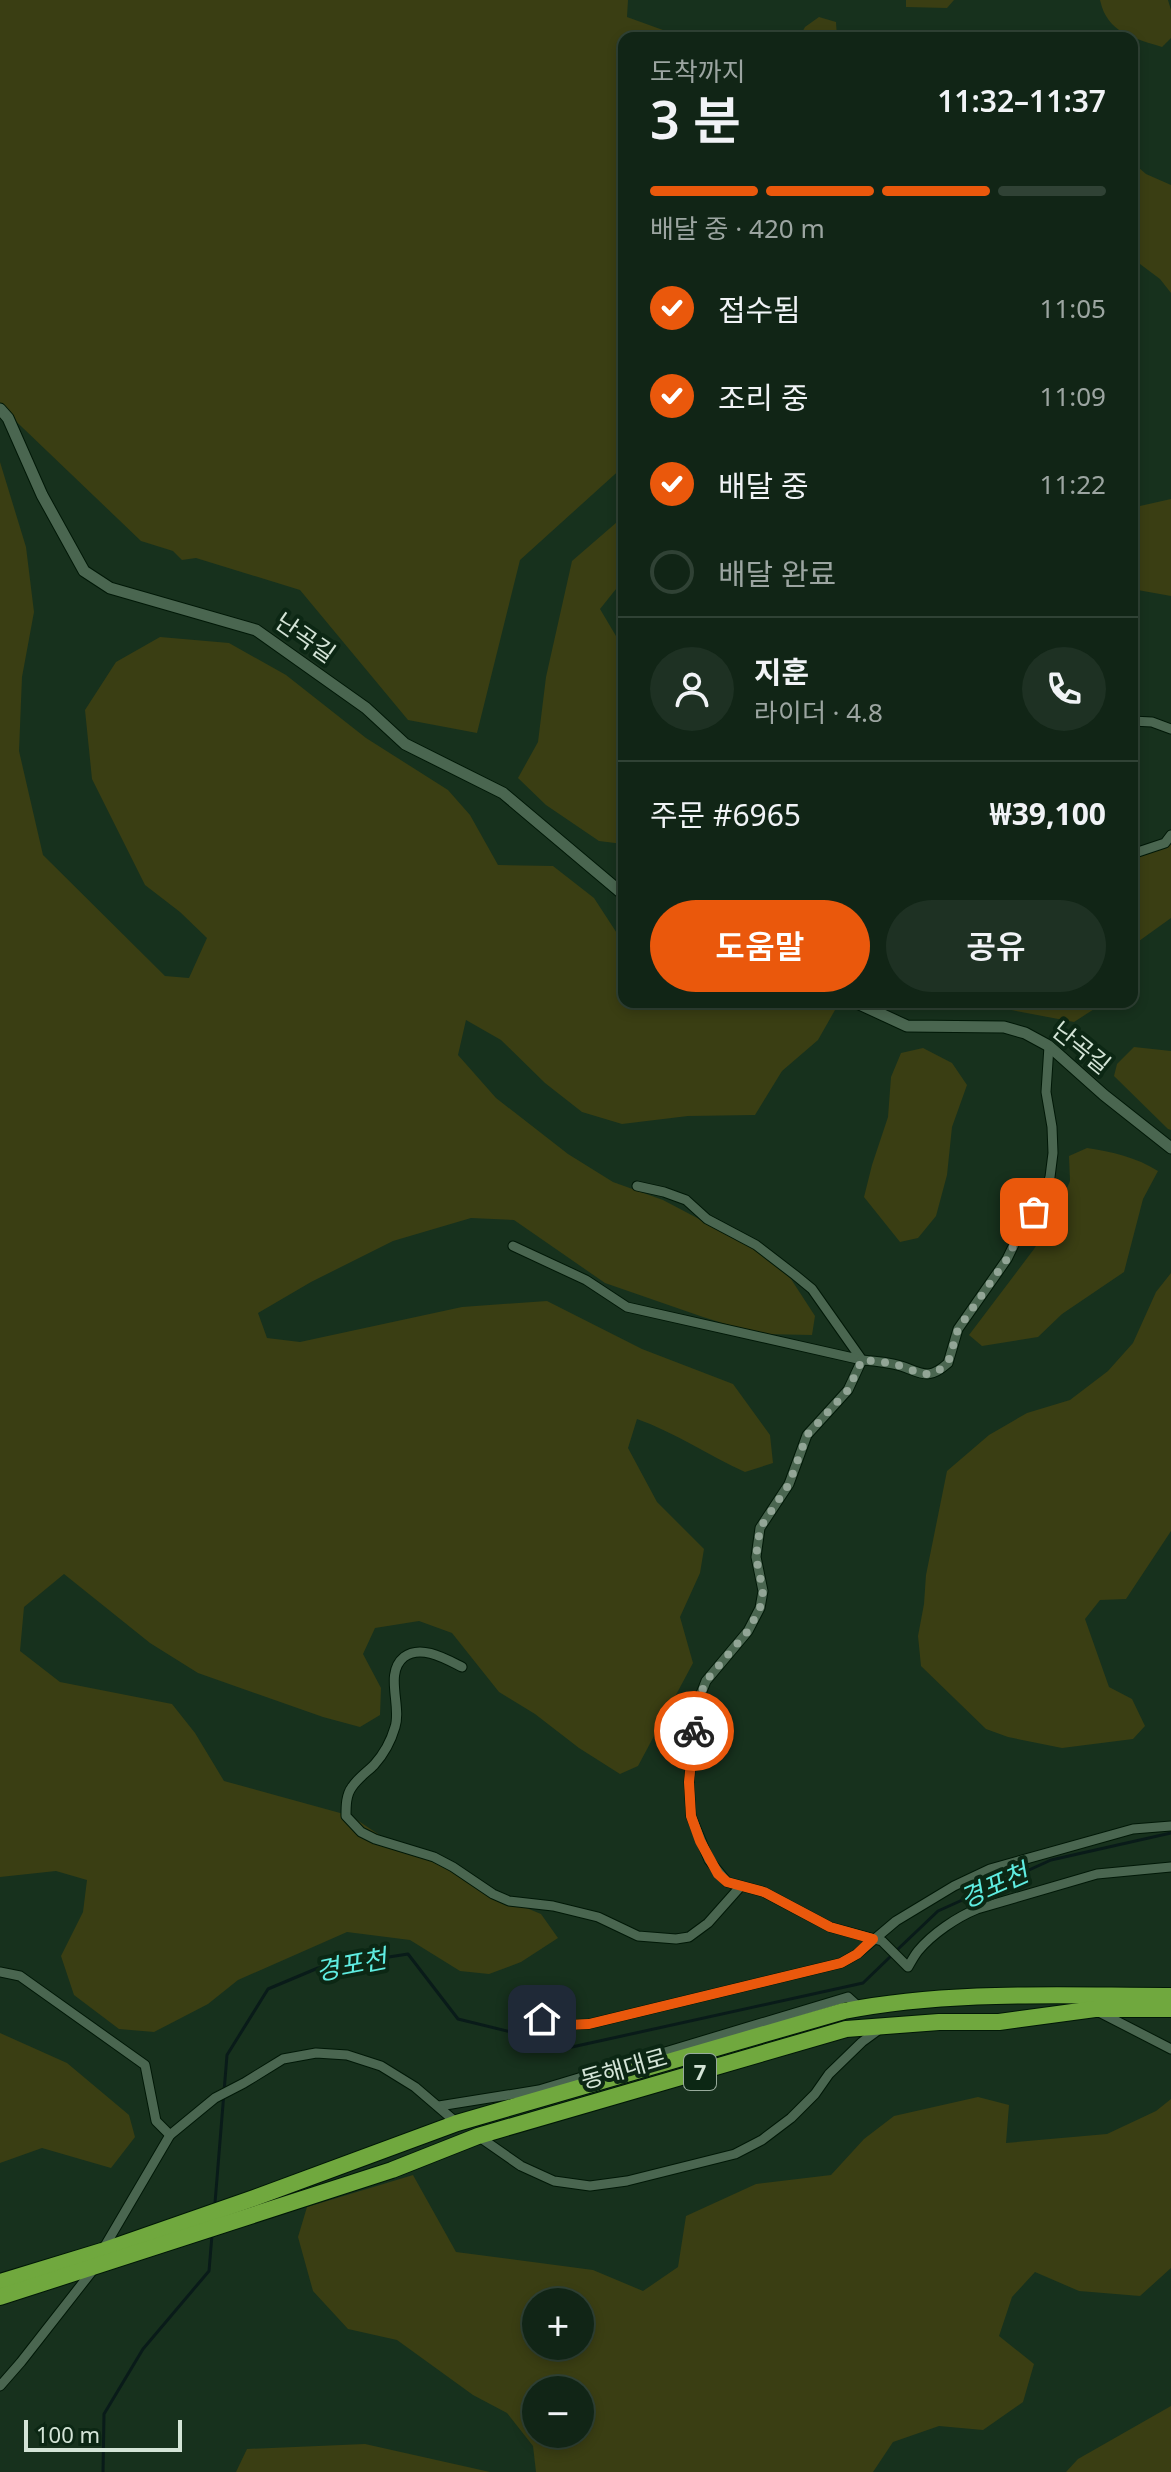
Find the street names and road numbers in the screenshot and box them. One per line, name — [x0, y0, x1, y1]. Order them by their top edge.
street label: 난곡길 — [269, 604, 342, 669]
street label: 난곡길 — [1046, 1013, 1118, 1081]
street label: 동해대로 — [577, 2040, 671, 2096]
road number: 7 — [684, 2054, 716, 2090]

